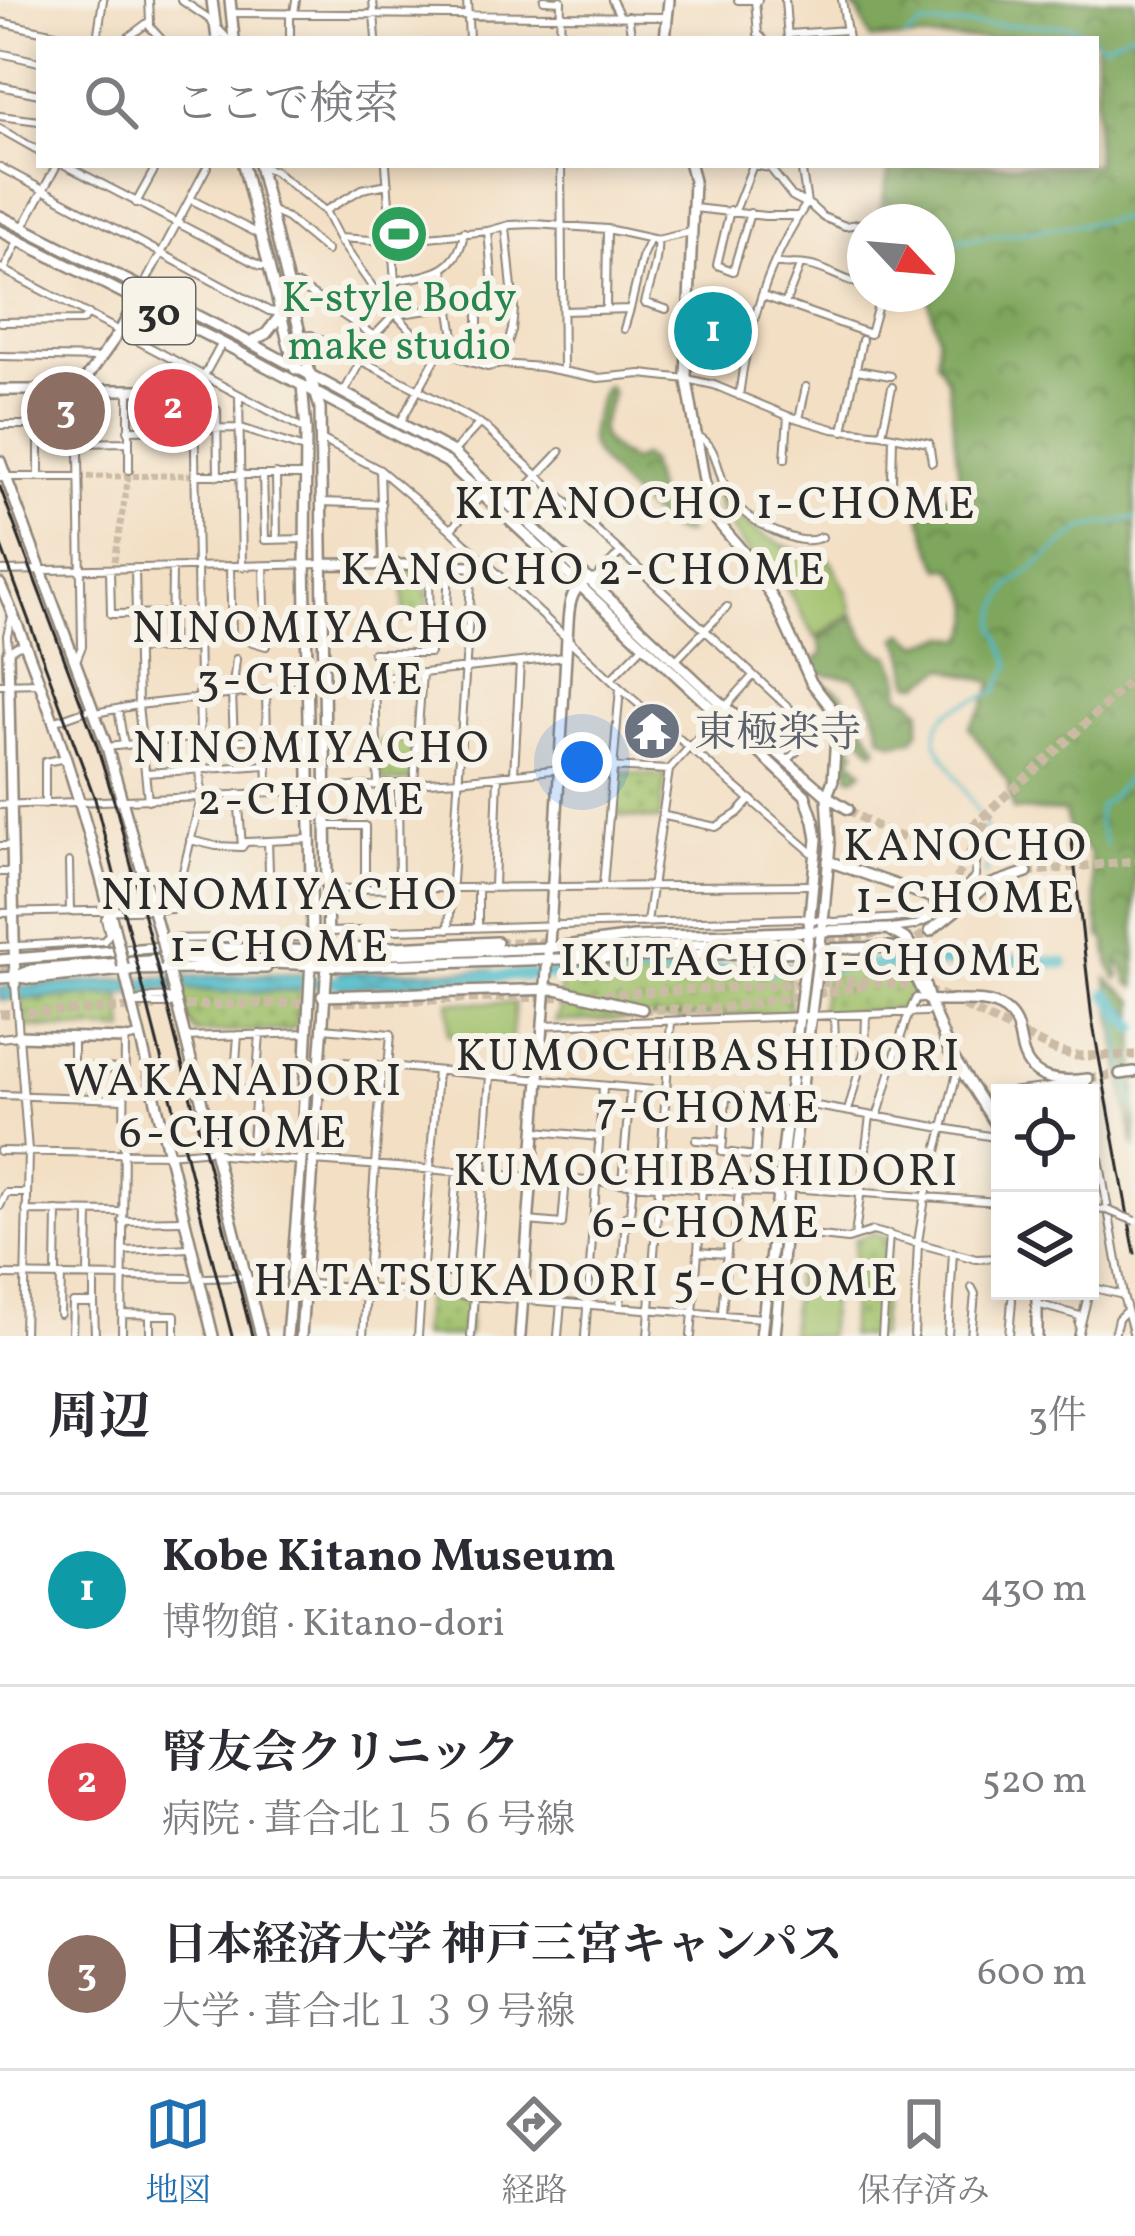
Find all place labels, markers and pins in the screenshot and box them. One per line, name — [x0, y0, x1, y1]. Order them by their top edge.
sports icon: K-style Body make studio — [368, 203, 430, 265]
place label: K-style Body make studio — [281, 271, 517, 378]
pin: 1 — [674, 286, 752, 376]
pin: 2 — [134, 363, 212, 453]
pin: 3 — [27, 366, 105, 456]
temple icon: 東極楽寺 — [621, 700, 683, 762]
place label: 東極楽寺 — [694, 706, 862, 765]

